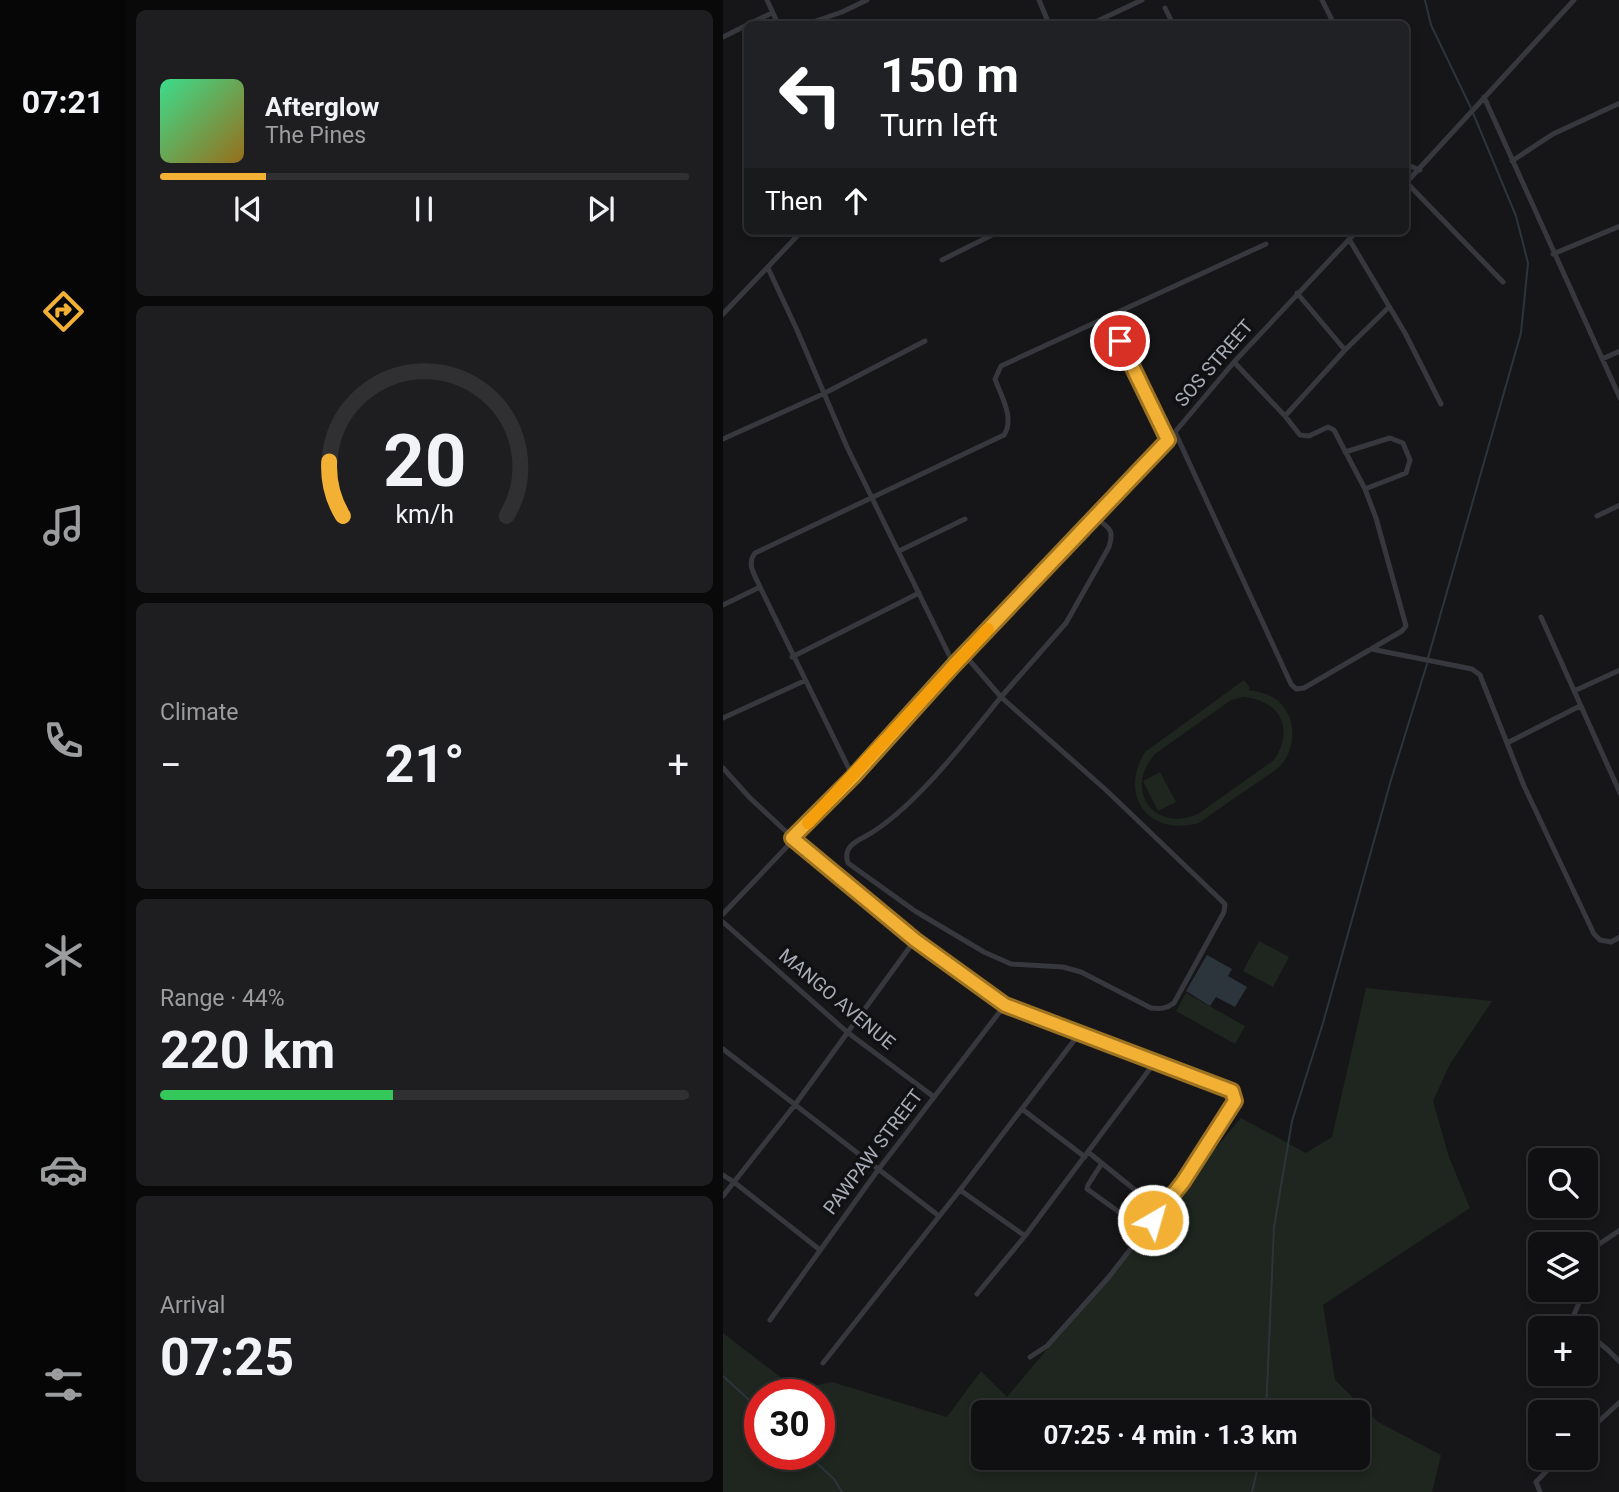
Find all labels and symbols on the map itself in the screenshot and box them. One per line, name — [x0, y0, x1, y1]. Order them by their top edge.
pin — [1090, 311, 1150, 371]
street label: SOS STREET — [1170, 315, 1258, 411]
street label: MANGO AVENUE — [774, 944, 900, 1054]
street label: PAWPAW STREET — [818, 1085, 928, 1219]
position arrow — [1116, 1183, 1190, 1257]
speed limit sign: 30 — [744, 1379, 835, 1470]

